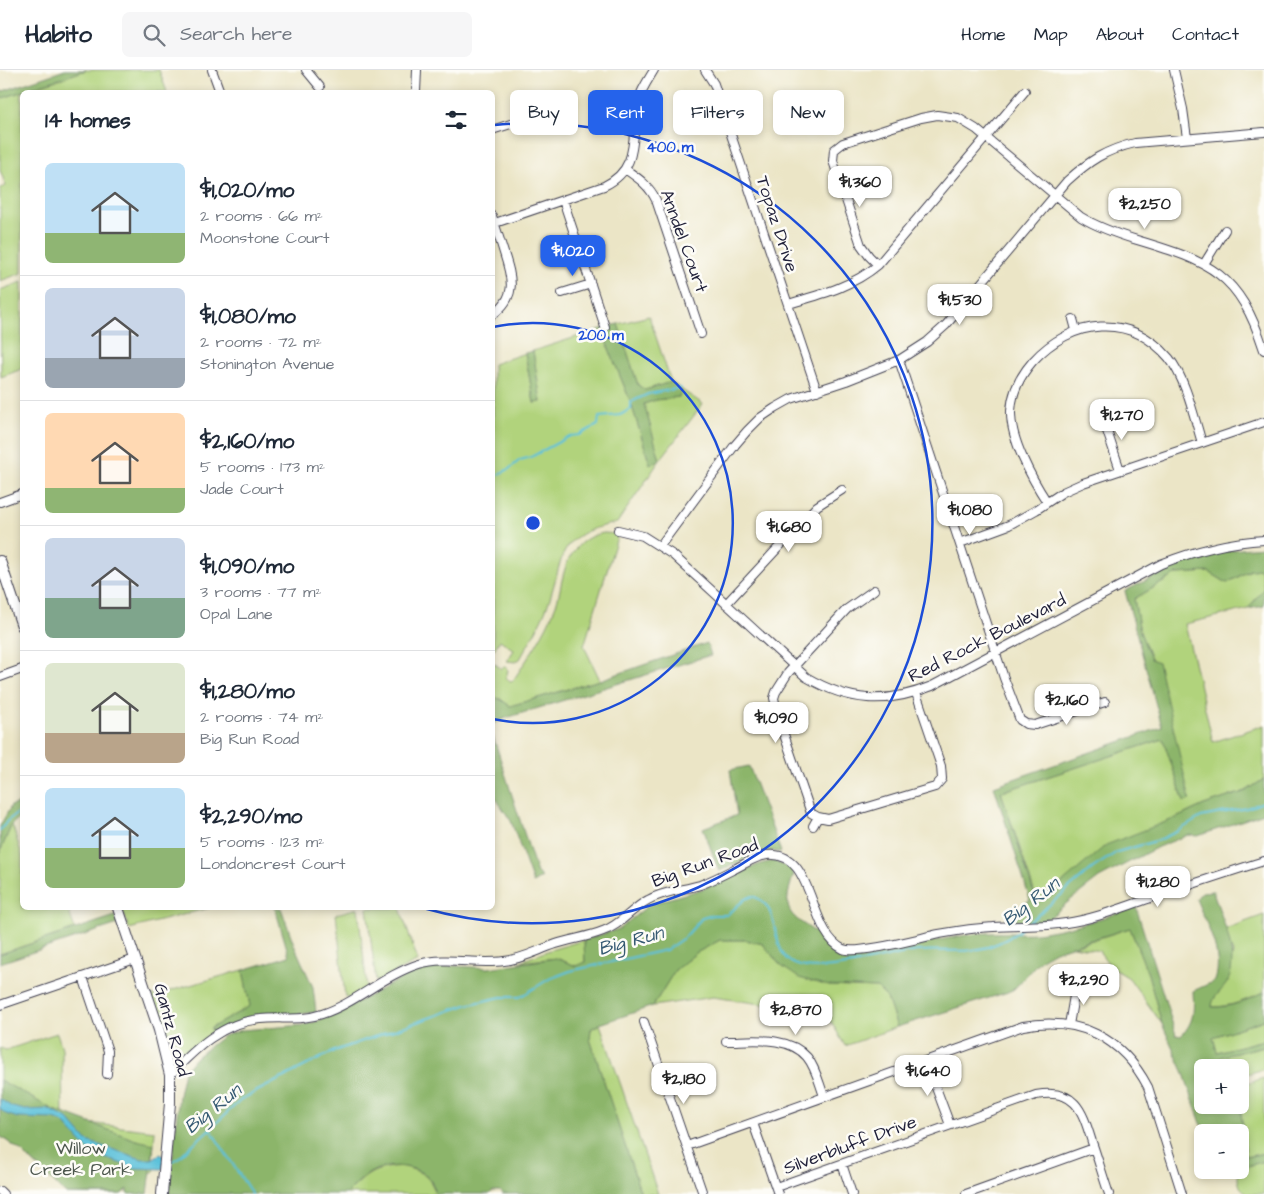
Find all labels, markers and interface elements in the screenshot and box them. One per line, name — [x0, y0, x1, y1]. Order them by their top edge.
search box — [122, 12, 472, 57]
text: Habito — [25, 18, 92, 52]
icon: search — [140, 21, 168, 49]
text: Search here — [180, 21, 292, 48]
text: Home — [961, 22, 1006, 47]
text: Map — [1034, 22, 1068, 47]
text: About — [1096, 22, 1144, 47]
text: Contact — [1172, 22, 1239, 47]
chip: Buy — [510, 90, 578, 135]
chip: Rent — [588, 90, 663, 135]
chip: Filters — [673, 90, 763, 135]
chip: New — [773, 90, 844, 135]
text: 14 homes — [45, 106, 131, 135]
icon: filters — [442, 106, 470, 134]
text: 400 m — [647, 137, 694, 158]
pin: $1,360 — [819, 166, 901, 208]
text: $1,360 — [839, 171, 881, 193]
street label: Topaz Drive — [750, 173, 804, 276]
text: $1,020/mo — [200, 176, 294, 205]
icon: home — [85, 183, 145, 243]
street label: Anndel Court — [654, 186, 714, 297]
pin: $2,250 — [1104, 188, 1186, 230]
text: $2,250 — [1119, 193, 1171, 215]
text: 2 rooms · 66 m² — [200, 205, 323, 227]
text: Moonstone Court — [200, 227, 330, 249]
pin: $1,020 — [532, 234, 614, 277]
text: $1,020 — [551, 240, 595, 262]
pin: $1,530 — [919, 284, 1001, 326]
text: $1,530 — [938, 289, 982, 311]
text: $1,080/mo — [200, 302, 296, 331]
icon: home — [85, 308, 145, 368]
text: 200 m — [577, 325, 624, 346]
text: 2 rooms · 72 m² — [200, 331, 322, 353]
text: Stonington Avenue — [200, 353, 334, 375]
pin: $1,270 — [1081, 398, 1163, 441]
text: $1,270 — [1101, 404, 1143, 426]
text: $2,160/mo — [200, 427, 294, 456]
icon: home — [85, 433, 145, 493]
text: 5 rooms · 173 m² — [200, 456, 325, 478]
text: Jade Court — [200, 478, 284, 500]
pin: $1,080 — [929, 494, 1011, 536]
text: $1,080 — [948, 499, 992, 521]
pin: $1,680 — [748, 510, 830, 553]
centre of rings — [524, 514, 542, 532]
text: $1,680 — [767, 516, 811, 538]
text: $1,090/mo — [200, 552, 294, 581]
icon: home — [85, 558, 145, 618]
text: 3 rooms · 77 m² — [200, 581, 321, 603]
street label: Red Rock Boulevard — [904, 587, 1070, 689]
text: Opal Lane — [200, 603, 273, 625]
text: $1,280/mo — [200, 677, 295, 706]
icon: home — [85, 683, 145, 743]
pin: $2,160 — [1026, 684, 1108, 726]
text: $2,160 — [1045, 689, 1089, 711]
pin: $1,090 — [735, 702, 817, 744]
text: 2 rooms · 74 m² — [200, 706, 324, 728]
text: $1,090 — [754, 707, 798, 729]
text: Big Run Road — [200, 728, 299, 750]
text: $2,290/mo — [200, 802, 302, 831]
icon: home — [85, 808, 145, 868]
text: 5 rooms · 123 m² — [200, 831, 324, 853]
street label: Big Run Road — [648, 832, 762, 895]
text: Londoncrest Court — [200, 853, 346, 875]
pin: $1,280 — [1117, 866, 1199, 908]
water label: Big Run — [996, 870, 1067, 933]
text: $1,280 — [1136, 871, 1180, 893]
water label: Big Run — [595, 919, 668, 963]
pin: $2,290 — [1043, 964, 1125, 1006]
text: $2,290 — [1059, 969, 1109, 991]
street label: Gantz Road — [148, 981, 196, 1079]
pin: $2,870 — [755, 994, 837, 1036]
text: $2,870 — [770, 999, 822, 1021]
pin: $1,640 — [887, 1054, 969, 1097]
map controls — [1194, 1059, 1249, 1179]
button: + — [1194, 1059, 1249, 1114]
text: $1,640 — [906, 1060, 950, 1082]
pin: $2,180 — [643, 1062, 725, 1105]
text: $2,180 — [662, 1068, 706, 1090]
water label: Big Run — [179, 1077, 248, 1140]
street label: Silverbluff Drive — [780, 1109, 920, 1181]
button: − — [1194, 1124, 1249, 1179]
park label: Willow Creek Park — [30, 1136, 132, 1182]

